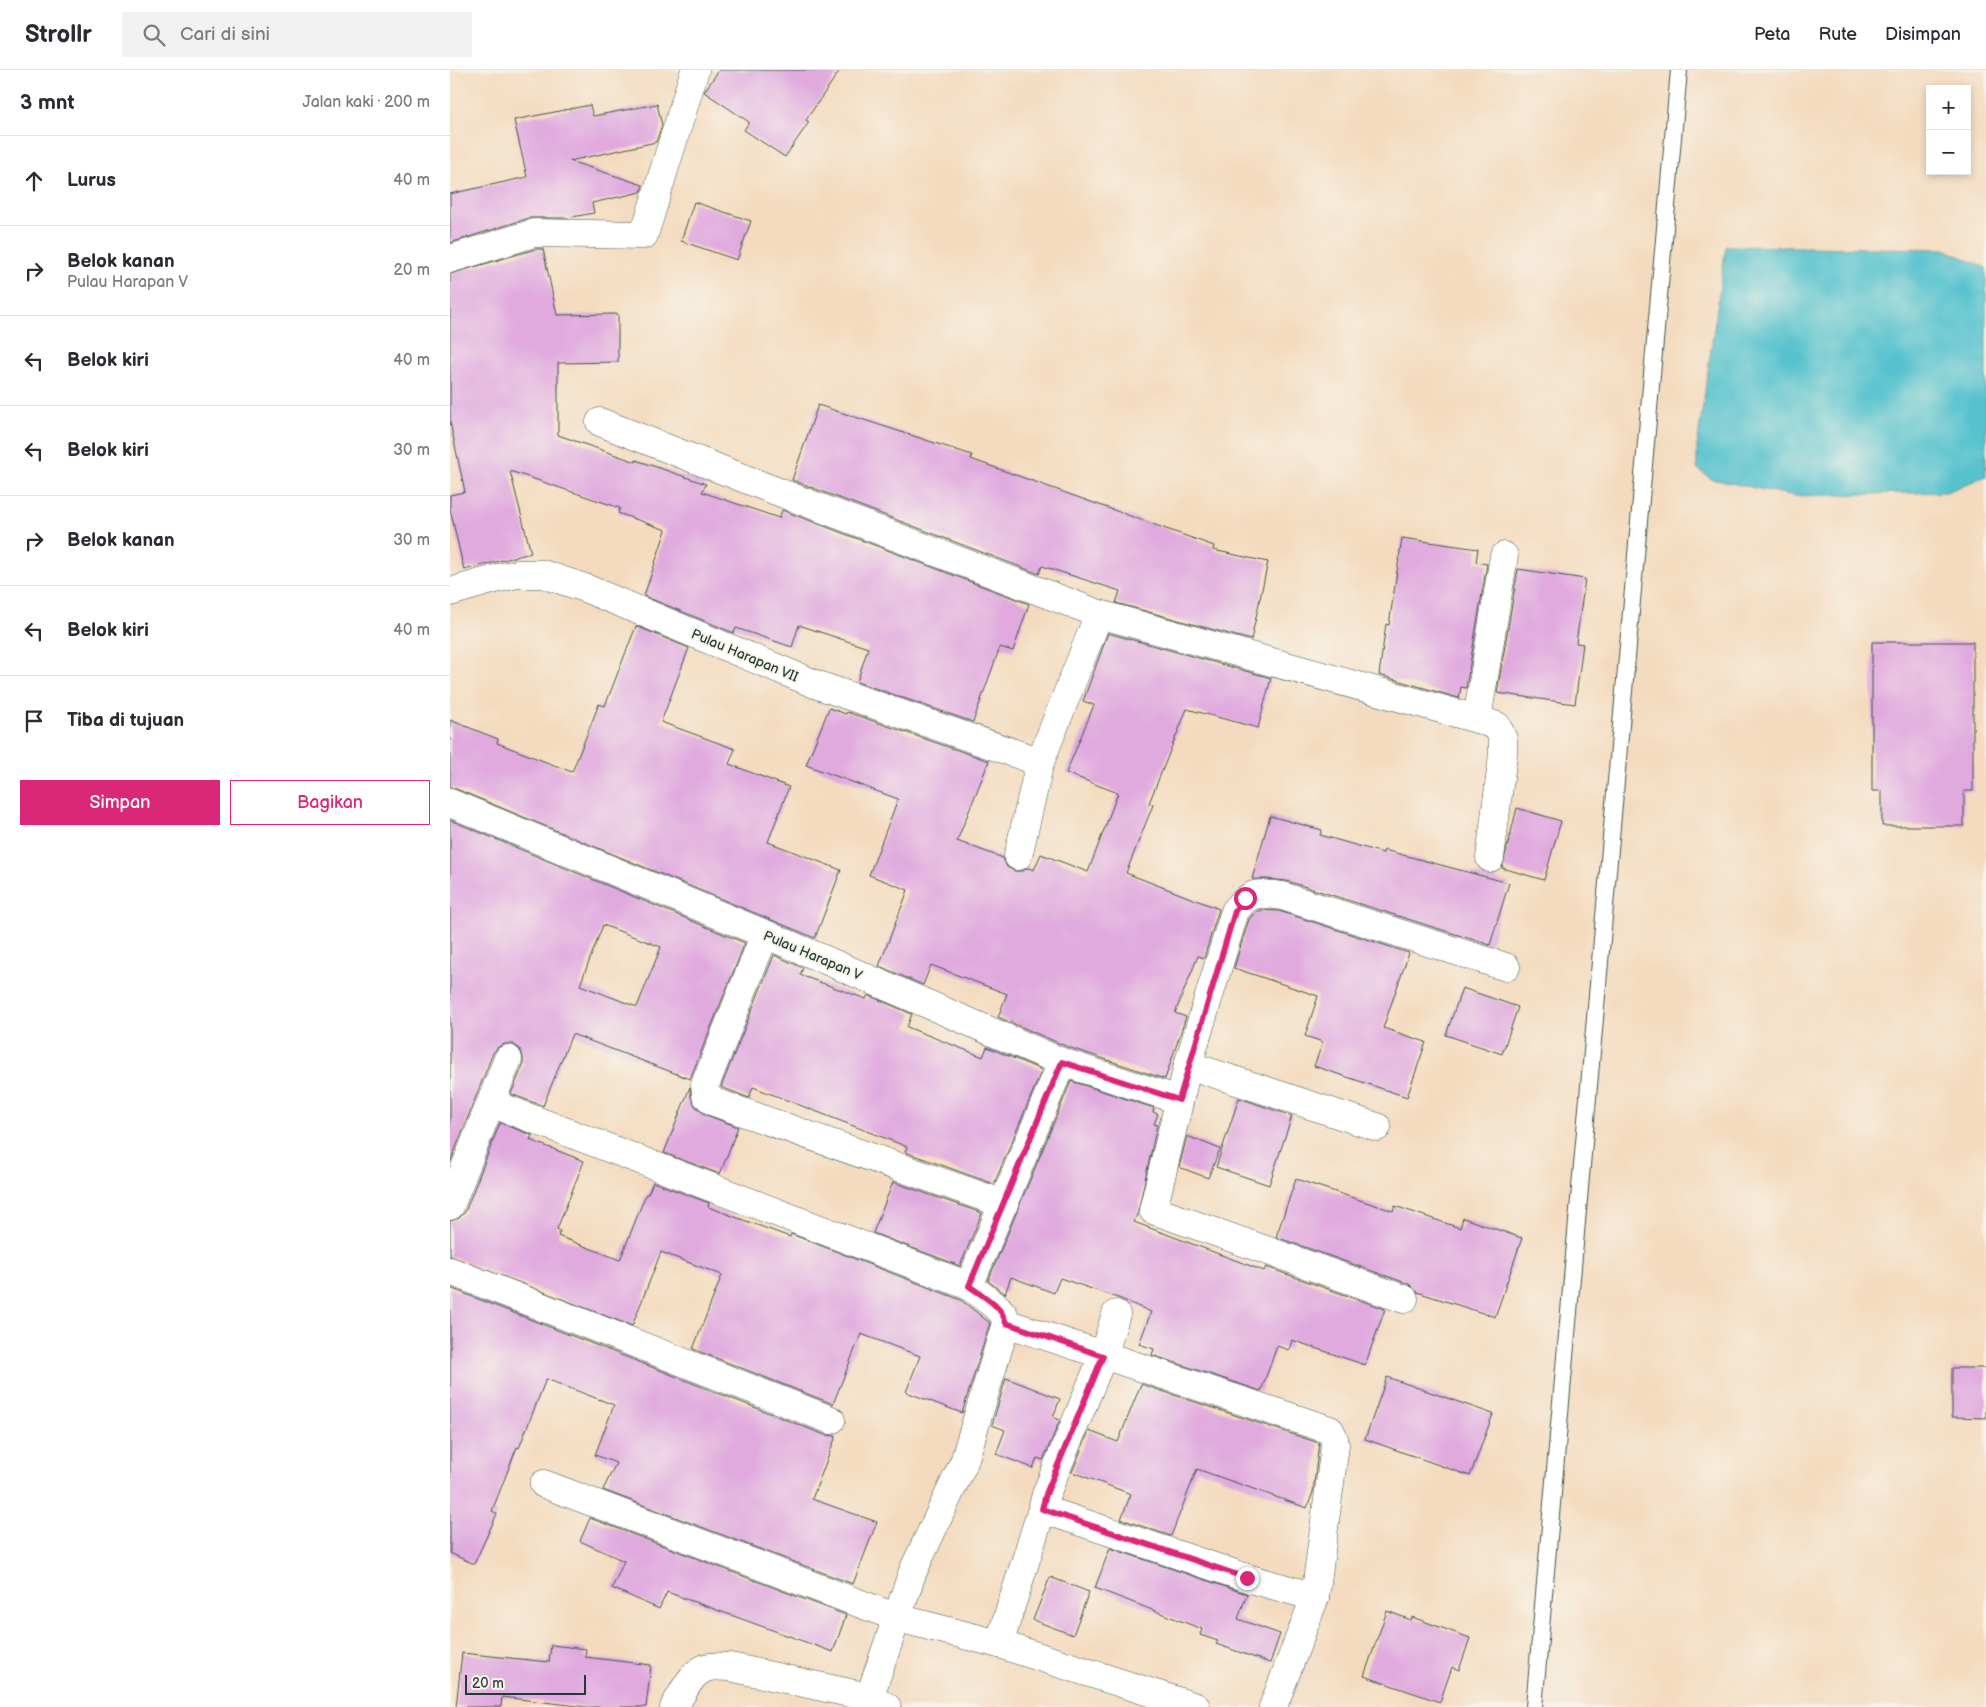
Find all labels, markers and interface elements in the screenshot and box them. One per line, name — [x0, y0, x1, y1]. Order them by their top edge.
search box — [122, 12, 472, 57]
text: Strollr — [25, 20, 92, 49]
icon: search — [140, 21, 168, 49]
text: Cari di sini — [180, 23, 270, 46]
text: Peta — [1754, 24, 1790, 45]
text: Rute — [1818, 24, 1857, 45]
text: Disimpan — [1885, 24, 1961, 45]
map controls — [1926, 85, 1971, 175]
button: + — [1926, 85, 1971, 130]
text: 3 mnt — [20, 90, 75, 115]
text: Jalan kaki · 200 m — [303, 93, 430, 112]
button: − — [1926, 130, 1971, 175]
icon: ahead — [20, 167, 48, 195]
text: Lurus — [67, 169, 116, 192]
text: 40 m — [393, 171, 430, 190]
text: Belok kanan — [67, 250, 175, 273]
icon: right — [20, 257, 48, 285]
text: 20 m — [394, 261, 430, 280]
text: Pulau Harapan V — [67, 273, 188, 292]
icon: left — [20, 347, 48, 375]
text: Belok kiri — [67, 349, 149, 372]
text: 40 m — [393, 351, 430, 370]
icon: left — [20, 437, 48, 465]
text: Belok kiri — [67, 439, 149, 462]
text: 30 m — [393, 441, 430, 460]
icon: right — [20, 527, 48, 555]
text: Belok kanan — [67, 529, 175, 552]
text: 30 m — [393, 531, 430, 550]
icon: left — [20, 617, 48, 645]
text: Belok kiri — [67, 619, 149, 642]
text: 40 m — [393, 621, 430, 640]
street label: Pulau Harapan VII — [689, 625, 801, 686]
icon: arrive — [20, 707, 48, 735]
text: Tiba di tujuan — [67, 709, 184, 732]
button: Simpan — [20, 780, 220, 825]
button: Bagikan — [230, 780, 430, 825]
route start — [1234, 887, 1257, 910]
street label: Pulau Harapan V — [761, 927, 865, 984]
route end — [1236, 1567, 1259, 1590]
scale bar — [465, 1672, 586, 1695]
text: 20 m — [472, 1675, 504, 1692]

